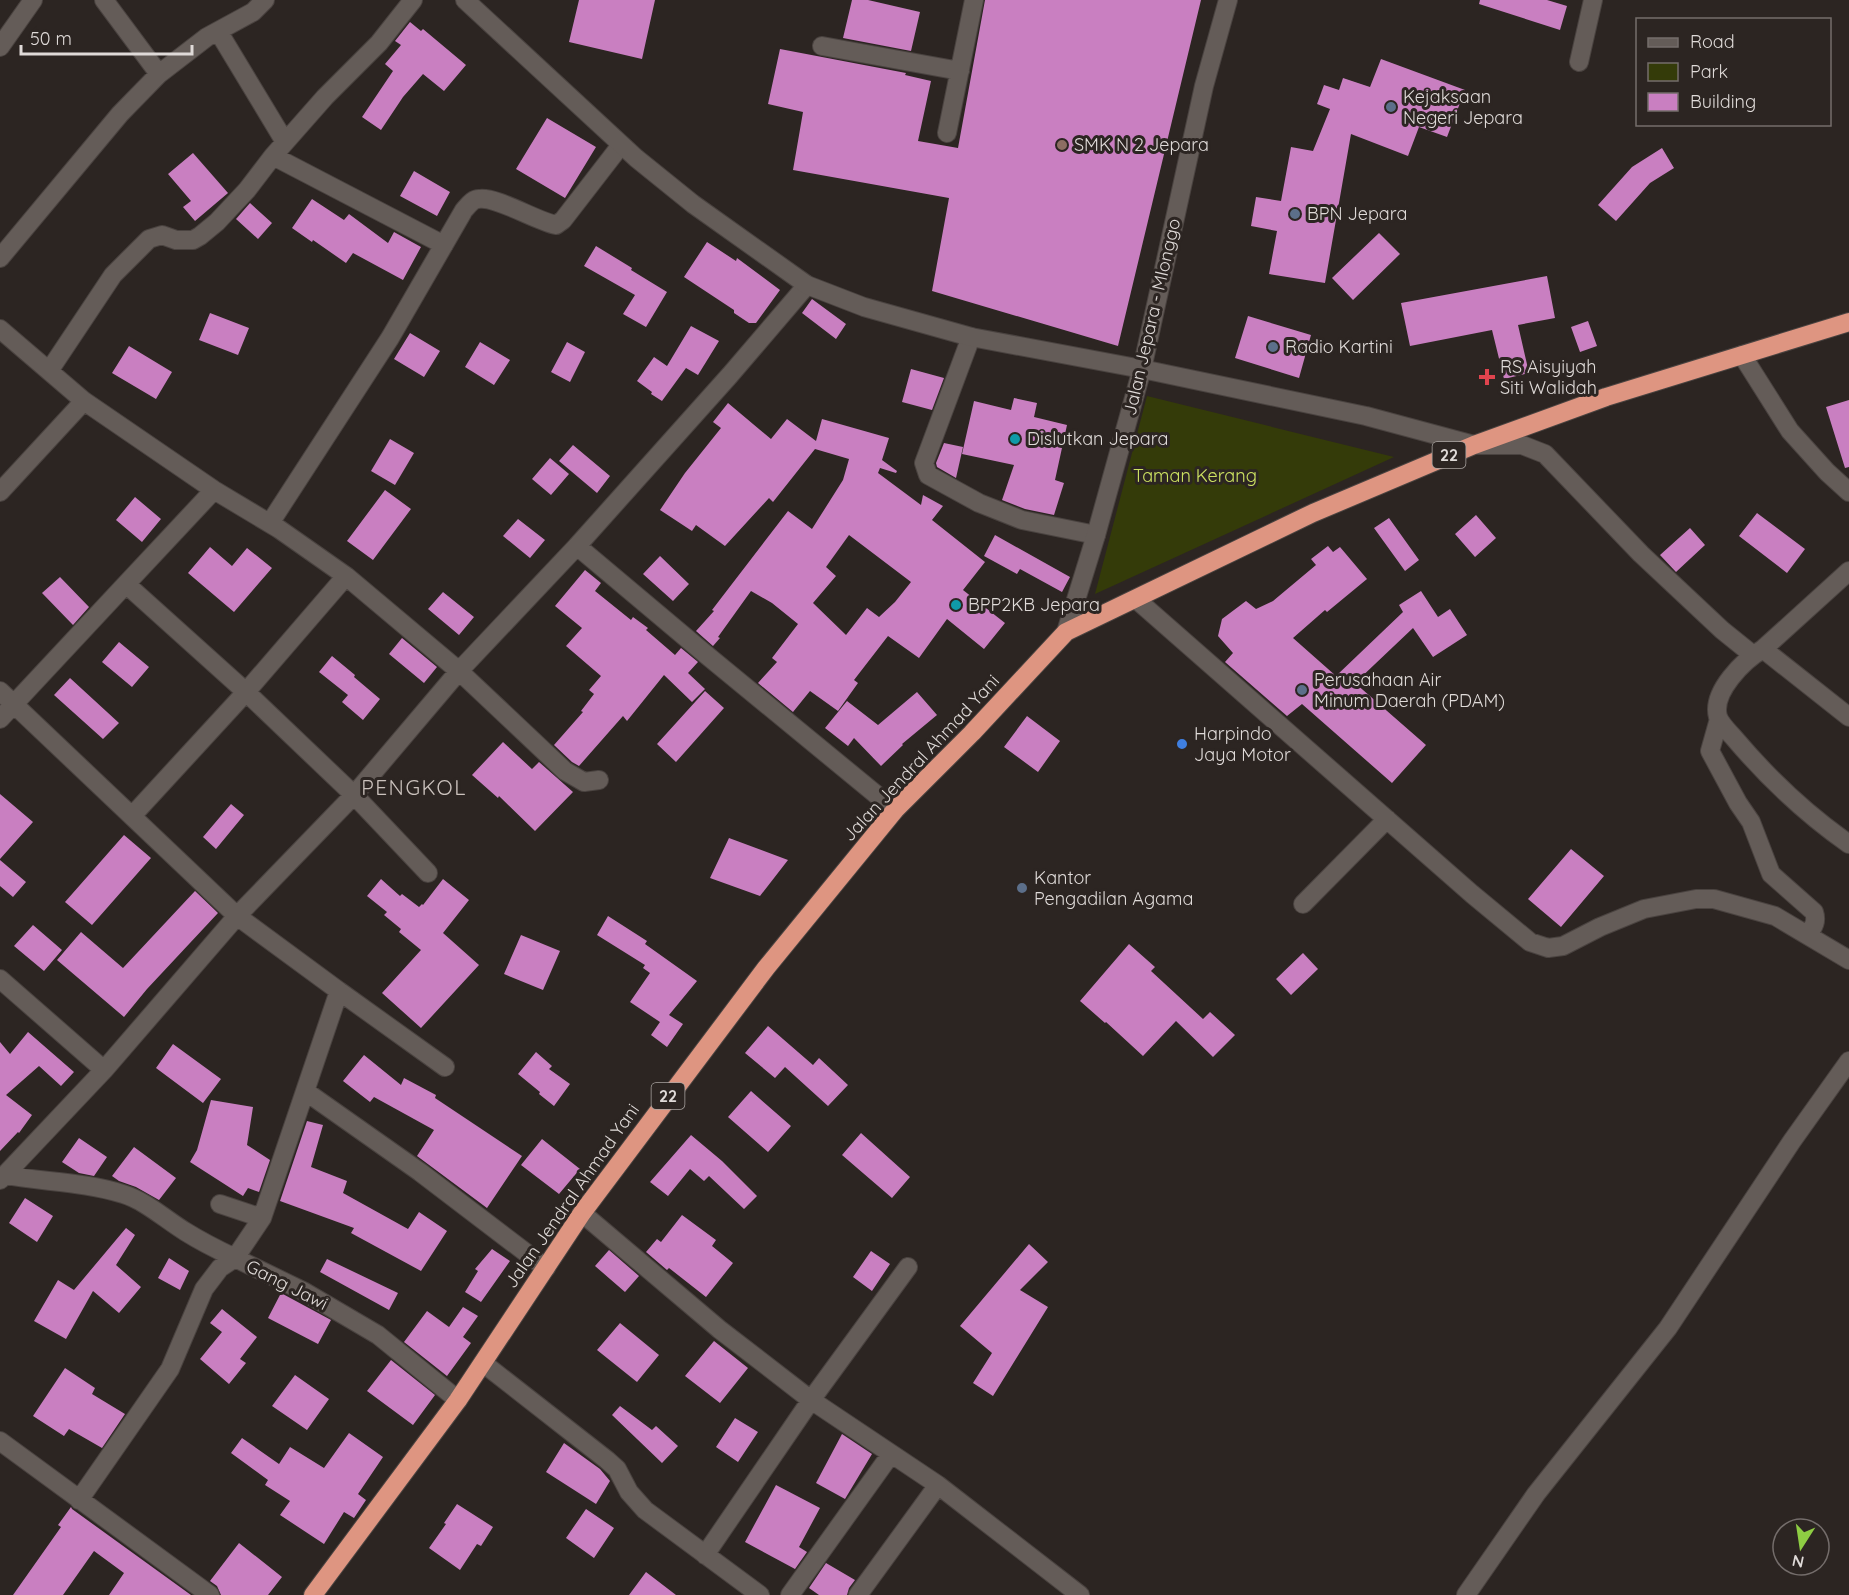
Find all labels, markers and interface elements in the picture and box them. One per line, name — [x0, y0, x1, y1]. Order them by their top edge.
scale bar — [21, 18, 192, 56]
legend — [1636, 18, 1831, 126]
text: 50 m — [30, 27, 72, 50]
text: Road — [1690, 30, 1735, 53]
text: Park — [1690, 60, 1728, 83]
place label: Kejaksaan Negeri Jepara — [1403, 85, 1523, 129]
text: Building — [1690, 90, 1756, 113]
marker: Kejaksaan Negeri Jepara — [1384, 100, 1398, 114]
place label: SMK N 2 Jepara — [1074, 133, 1209, 156]
marker: SMK N 2 Jepara — [1055, 138, 1069, 152]
place label: BPN Jepara — [1307, 202, 1407, 225]
marker: BPN Jepara — [1288, 207, 1302, 221]
street label: Jalan Jepara - Mlonggo — [1118, 216, 1185, 418]
place label: Radio Kartini — [1285, 335, 1393, 358]
marker: Radio Kartini — [1266, 340, 1280, 354]
place label: RS Aisyiyah Siti Walidah — [1500, 355, 1597, 399]
marker: RS Aisyiyah Siti Walidah — [1478, 368, 1496, 386]
place label: Dislutkan Jepara — [1027, 427, 1168, 450]
marker: Dislutkan Jepara — [1008, 432, 1022, 446]
road number: 22 — [1432, 442, 1466, 468]
park label: Taman Kerang — [1133, 464, 1257, 487]
place label: BPP2KB Jepara — [968, 593, 1100, 616]
marker: BPP2KB Jepara — [949, 598, 963, 612]
place label: Perusahaan Air Minum Daerah (PDAM) — [1314, 668, 1505, 712]
street label: Jalan Jendral Ahmad Yani — [837, 669, 1004, 846]
marker: Perusahaan Air Minum Daerah (PDAM) — [1295, 683, 1309, 697]
place label: Harpindo Jaya Motor — [1194, 722, 1291, 766]
marker: Harpindo Jaya Motor — [1175, 737, 1189, 751]
district label: PENGKOL — [361, 774, 467, 800]
place label: Kantor Pengadilan Agama — [1034, 866, 1193, 910]
marker: Kantor Pengadilan Agama — [1015, 881, 1029, 895]
road number: 22 — [652, 1083, 684, 1109]
street label: Jalan Jendral Ahmad Yani — [499, 1099, 644, 1292]
street label: Gang Jawi — [242, 1254, 332, 1315]
north arrow — [1771, 1517, 1831, 1577]
text: N — [1790, 1551, 1806, 1573]

